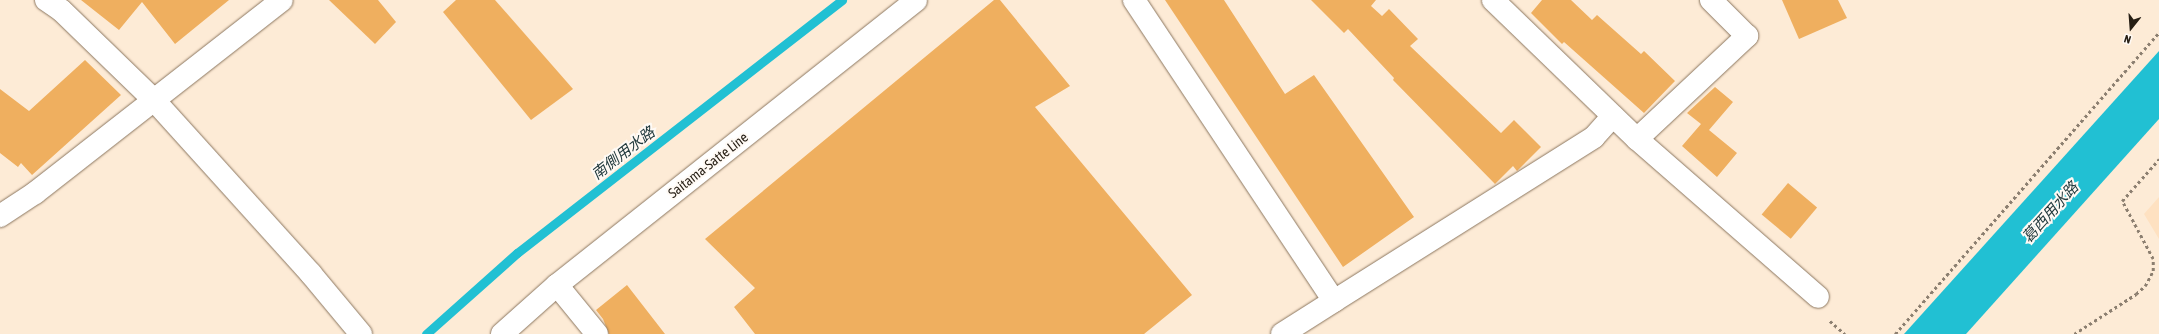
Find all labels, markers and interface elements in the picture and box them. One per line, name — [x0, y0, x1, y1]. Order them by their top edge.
north arrow — [2111, 8, 2151, 48]
text: N — [2123, 33, 2132, 46]
water label: 南側用水路 — [588, 123, 658, 183]
street label: Saitama-Satte Line — [665, 129, 751, 201]
water label: 葛西用水路 — [2018, 178, 2082, 246]

